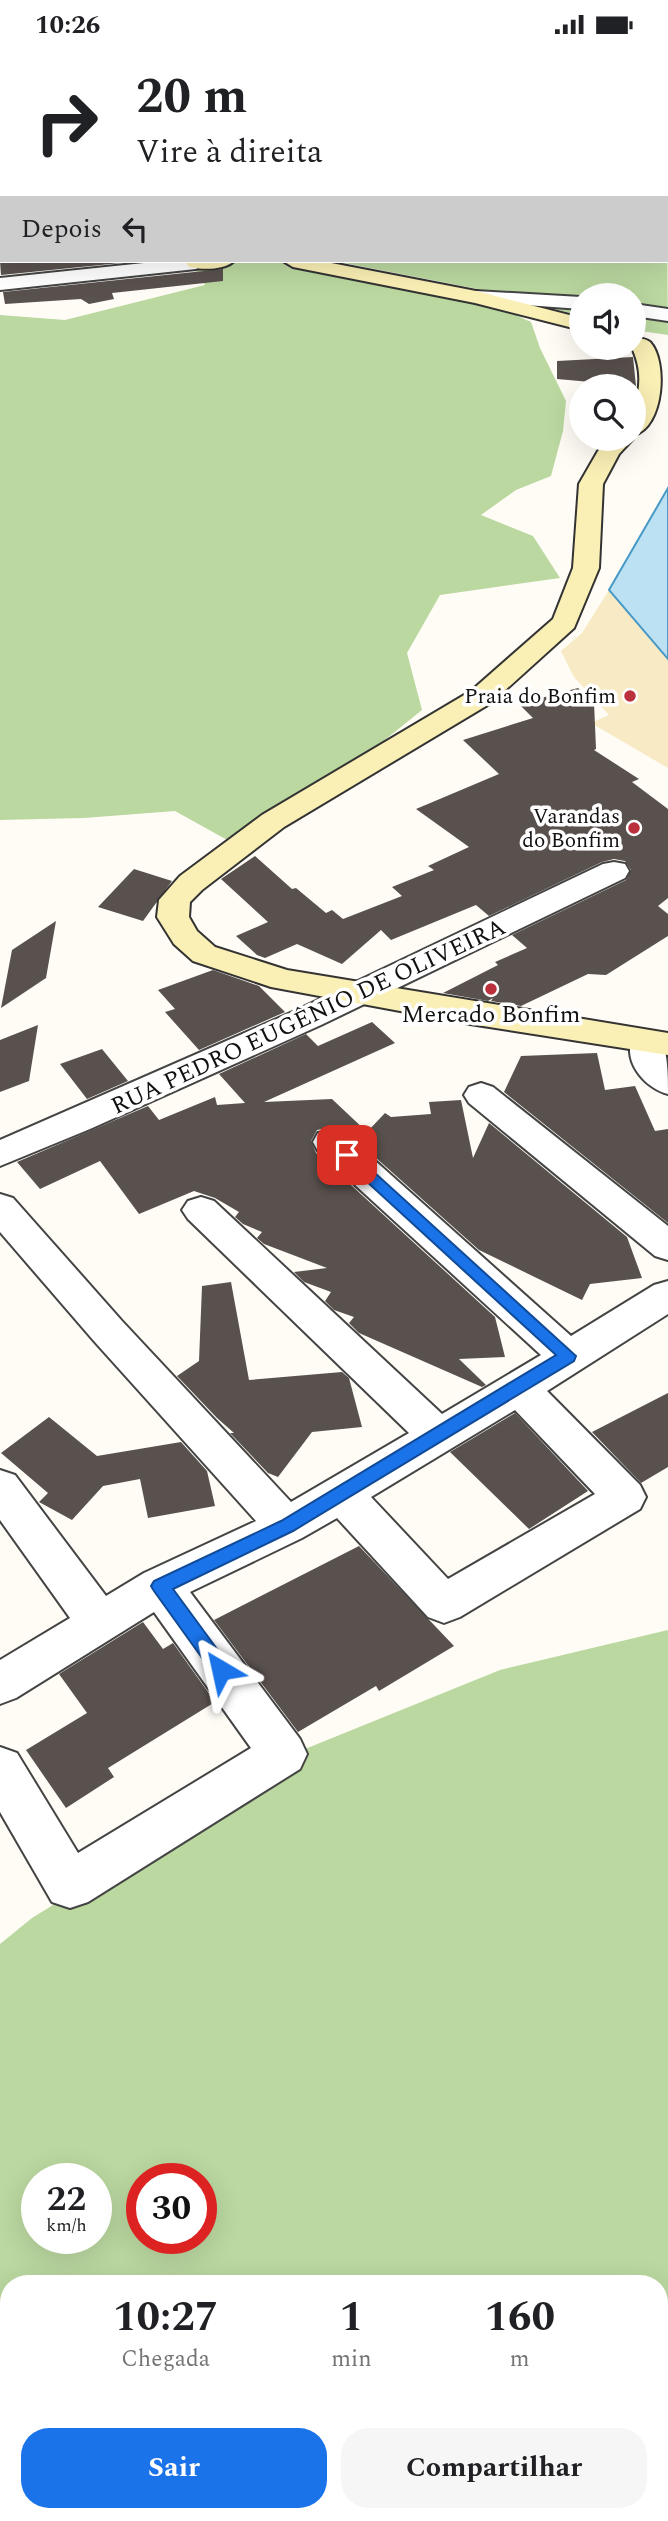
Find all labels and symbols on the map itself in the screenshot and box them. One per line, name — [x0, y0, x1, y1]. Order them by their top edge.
place label: Praia do Bonfim — [464, 681, 616, 713]
marker: Praia do Bonfim — [622, 688, 638, 704]
place label: Varandas do Bonfim — [522, 801, 620, 857]
marker: Varandas do Bonfim — [626, 820, 642, 836]
street label: RUA PEDRO EUGÊNIO DE OLIVEIRA — [105, 909, 512, 1124]
marker: Mercado Bonfim — [483, 981, 499, 997]
place label: Mercado Bonfim — [402, 997, 580, 1033]
pin — [317, 1125, 377, 1185]
position arrow — [184, 1633, 258, 1707]
speed limit sign: 30 — [126, 2163, 217, 2254]

